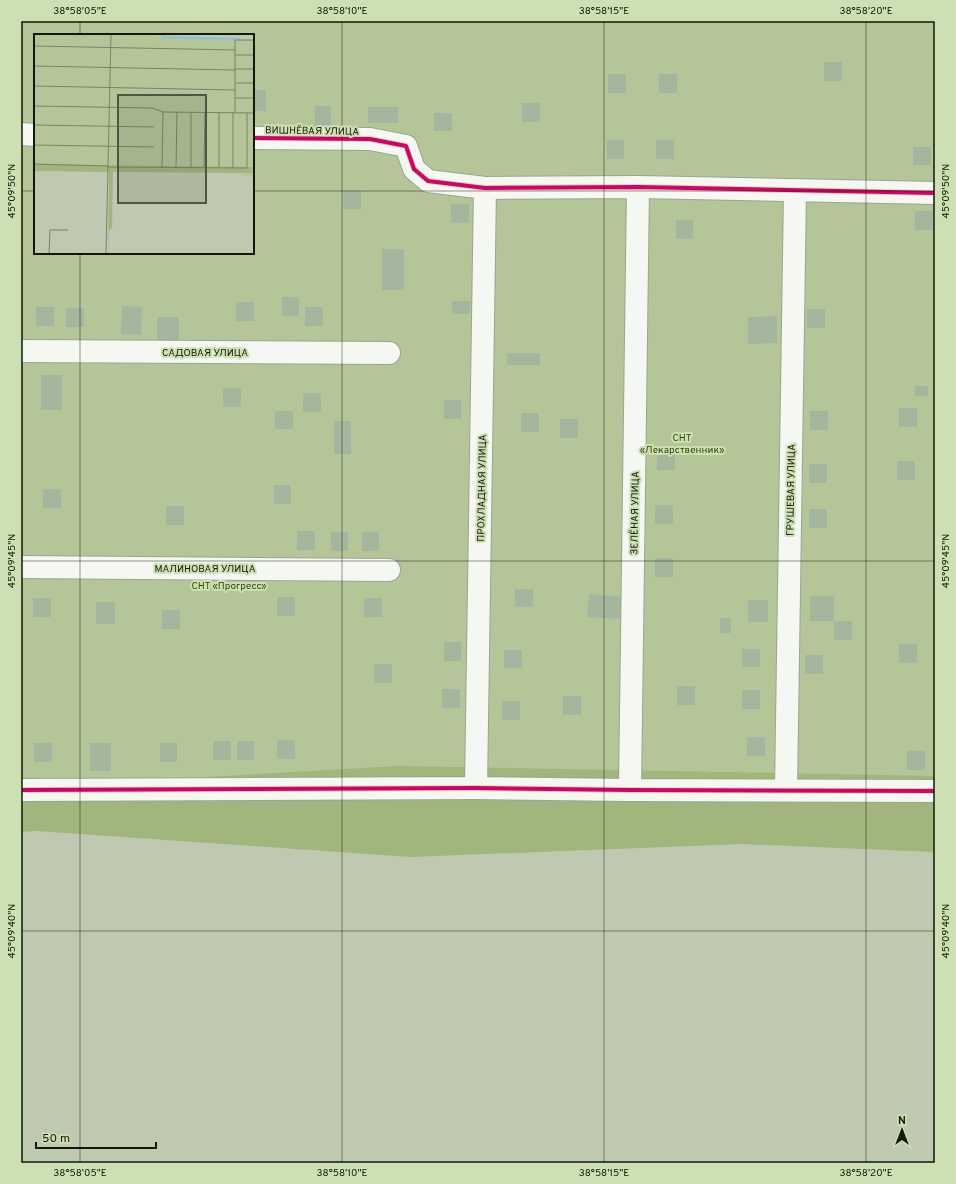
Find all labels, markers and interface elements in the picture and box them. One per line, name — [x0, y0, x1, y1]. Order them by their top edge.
text: 38°58'05"E — [53, 5, 107, 18]
text: 38°58'10"E — [317, 5, 367, 18]
text: 38°58'15"E — [579, 5, 629, 18]
text: 38°58'20"E — [839, 5, 893, 18]
inset map — [34, 34, 254, 254]
street label: ВИШНЁВАЯ УЛИЦА — [265, 124, 359, 139]
text: 45°09'50"N — [6, 164, 19, 218]
text: 45°09'50"N — [940, 164, 953, 218]
street label: САДОВАЯ УЛИЦА — [162, 347, 248, 360]
park label: СНТ «Лекарственник» — [640, 432, 724, 457]
street label: ПРОХЛАДНАЯ УЛИЦА — [475, 434, 490, 542]
street label: ГРУШЕВАЯ УЛИЦА — [784, 444, 799, 536]
street label: ЗЕЛЁНАЯ УЛИЦА — [628, 471, 643, 555]
text: 45°09'45"N — [6, 534, 19, 588]
text: 45°09'45"N — [940, 534, 953, 588]
street label: МАЛИНОВАЯ УЛИЦА — [155, 563, 256, 576]
park label: СНТ «Прогресс» — [191, 580, 267, 593]
text: 45°09'40"N — [6, 904, 19, 958]
text: 45°09'40"N — [940, 904, 953, 958]
north arrow — [882, 1110, 922, 1150]
text: N — [898, 1114, 906, 1128]
scale bar — [36, 1124, 156, 1150]
text: 50 m — [42, 1131, 70, 1147]
text: 38°58'05"E — [53, 1167, 107, 1180]
text: 38°58'10"E — [317, 1167, 367, 1180]
text: 38°58'15"E — [579, 1167, 629, 1180]
text: 38°58'20"E — [839, 1167, 893, 1180]

